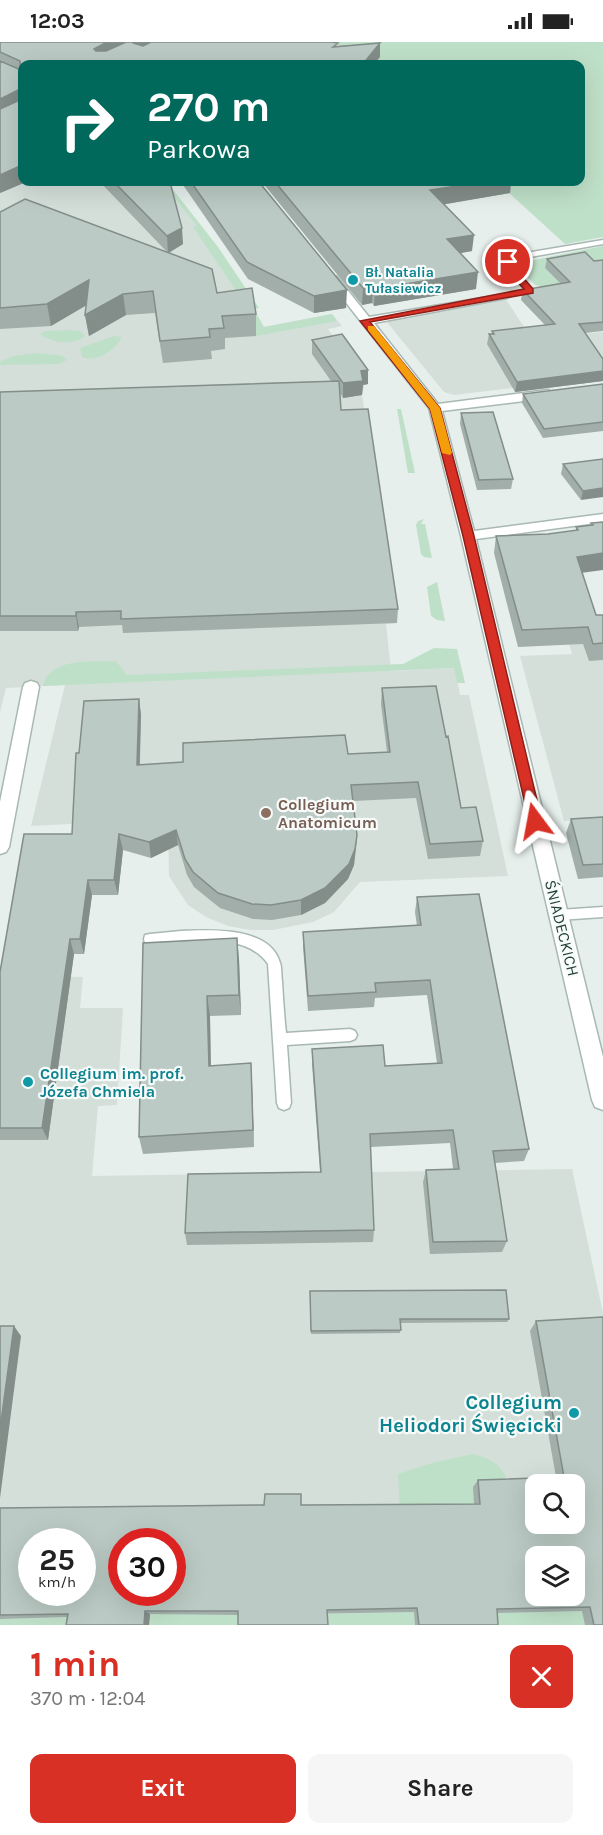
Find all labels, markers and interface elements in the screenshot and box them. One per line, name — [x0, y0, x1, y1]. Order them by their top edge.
text: 12:03 — [30, 8, 85, 34]
text: 270 m — [147, 82, 270, 132]
icon: right — [48, 84, 126, 162]
text: Parkowa — [147, 133, 251, 165]
pin — [482, 236, 533, 287]
icon: arrive — [491, 245, 524, 278]
place label: Bł. Natalia Tułasiewicz — [365, 264, 442, 297]
marker: Bł. Natalia Tułasiewicz — [346, 273, 360, 287]
position arrow — [503, 789, 567, 853]
place label: Collegium Anatomicum — [278, 795, 377, 832]
marker: Collegium Anatomicum — [259, 806, 273, 820]
street label: ŚNIADECKICH — [541, 878, 583, 978]
place label: Collegium im. prof. Józefa Chmiela — [40, 1064, 184, 1101]
marker: Collegium im. prof. Józefa Chmiela — [21, 1075, 35, 1089]
place label: Collegium Heliodori Święcicki — [379, 1391, 562, 1437]
marker: Collegium Heliodori Święcicki — [567, 1406, 581, 1420]
map controls — [525, 1474, 585, 1606]
button: search — [525, 1474, 585, 1534]
speed limit sign: 30 — [108, 1528, 186, 1606]
text: 25 — [39, 1542, 75, 1578]
button: layers — [525, 1546, 585, 1606]
text: km/h — [38, 1573, 76, 1591]
text: 1 min — [30, 1643, 120, 1685]
button: close — [510, 1645, 573, 1708]
text: 370 m · 12:04 — [30, 1687, 145, 1710]
button: Exit — [30, 1754, 296, 1823]
button: Share — [308, 1754, 573, 1823]

